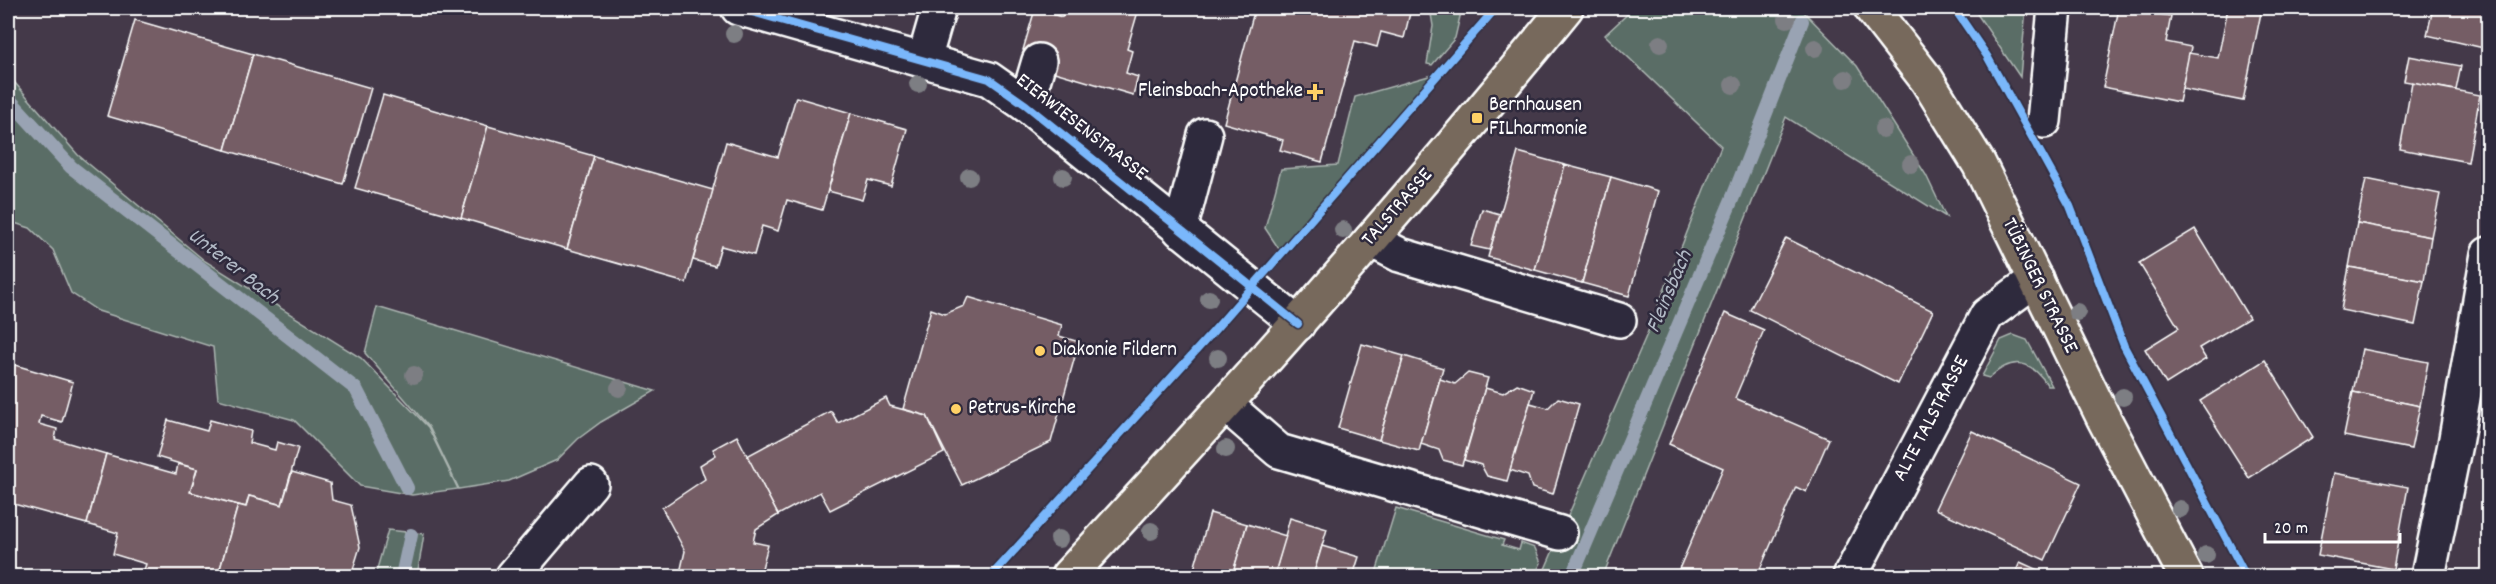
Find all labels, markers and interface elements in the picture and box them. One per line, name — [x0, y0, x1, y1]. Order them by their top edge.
street label: EIERWIESENSTRASSE — [1009, 67, 1154, 190]
place label: Fleinsbach-Apotheke — [1138, 77, 1303, 107]
marker: Fleinsbach-Apotheke — [1308, 85, 1322, 99]
place label: Bernhausen FILharmonie — [1489, 91, 1587, 145]
marker: Bernhausen FILharmonie — [1470, 111, 1484, 125]
street label: TALSTRASSE — [1355, 162, 1441, 254]
street label: TÜBINGER STRASSE — [1993, 213, 2085, 359]
water label: Unterer Bach — [180, 221, 286, 313]
water label: Fleinsbach — [1639, 245, 1702, 338]
place label: Diakonie Fildern — [1052, 336, 1177, 366]
marker: Diakonie Fildern — [1033, 344, 1047, 358]
street label: ALTE TALSTRASSE — [1886, 350, 1978, 487]
place label: Petrus-Kirche — [968, 394, 1076, 424]
marker: Petrus-Kirche — [949, 402, 963, 416]
scale bar — [2265, 506, 2400, 544]
text: 20 m — [2274, 517, 2308, 542]

